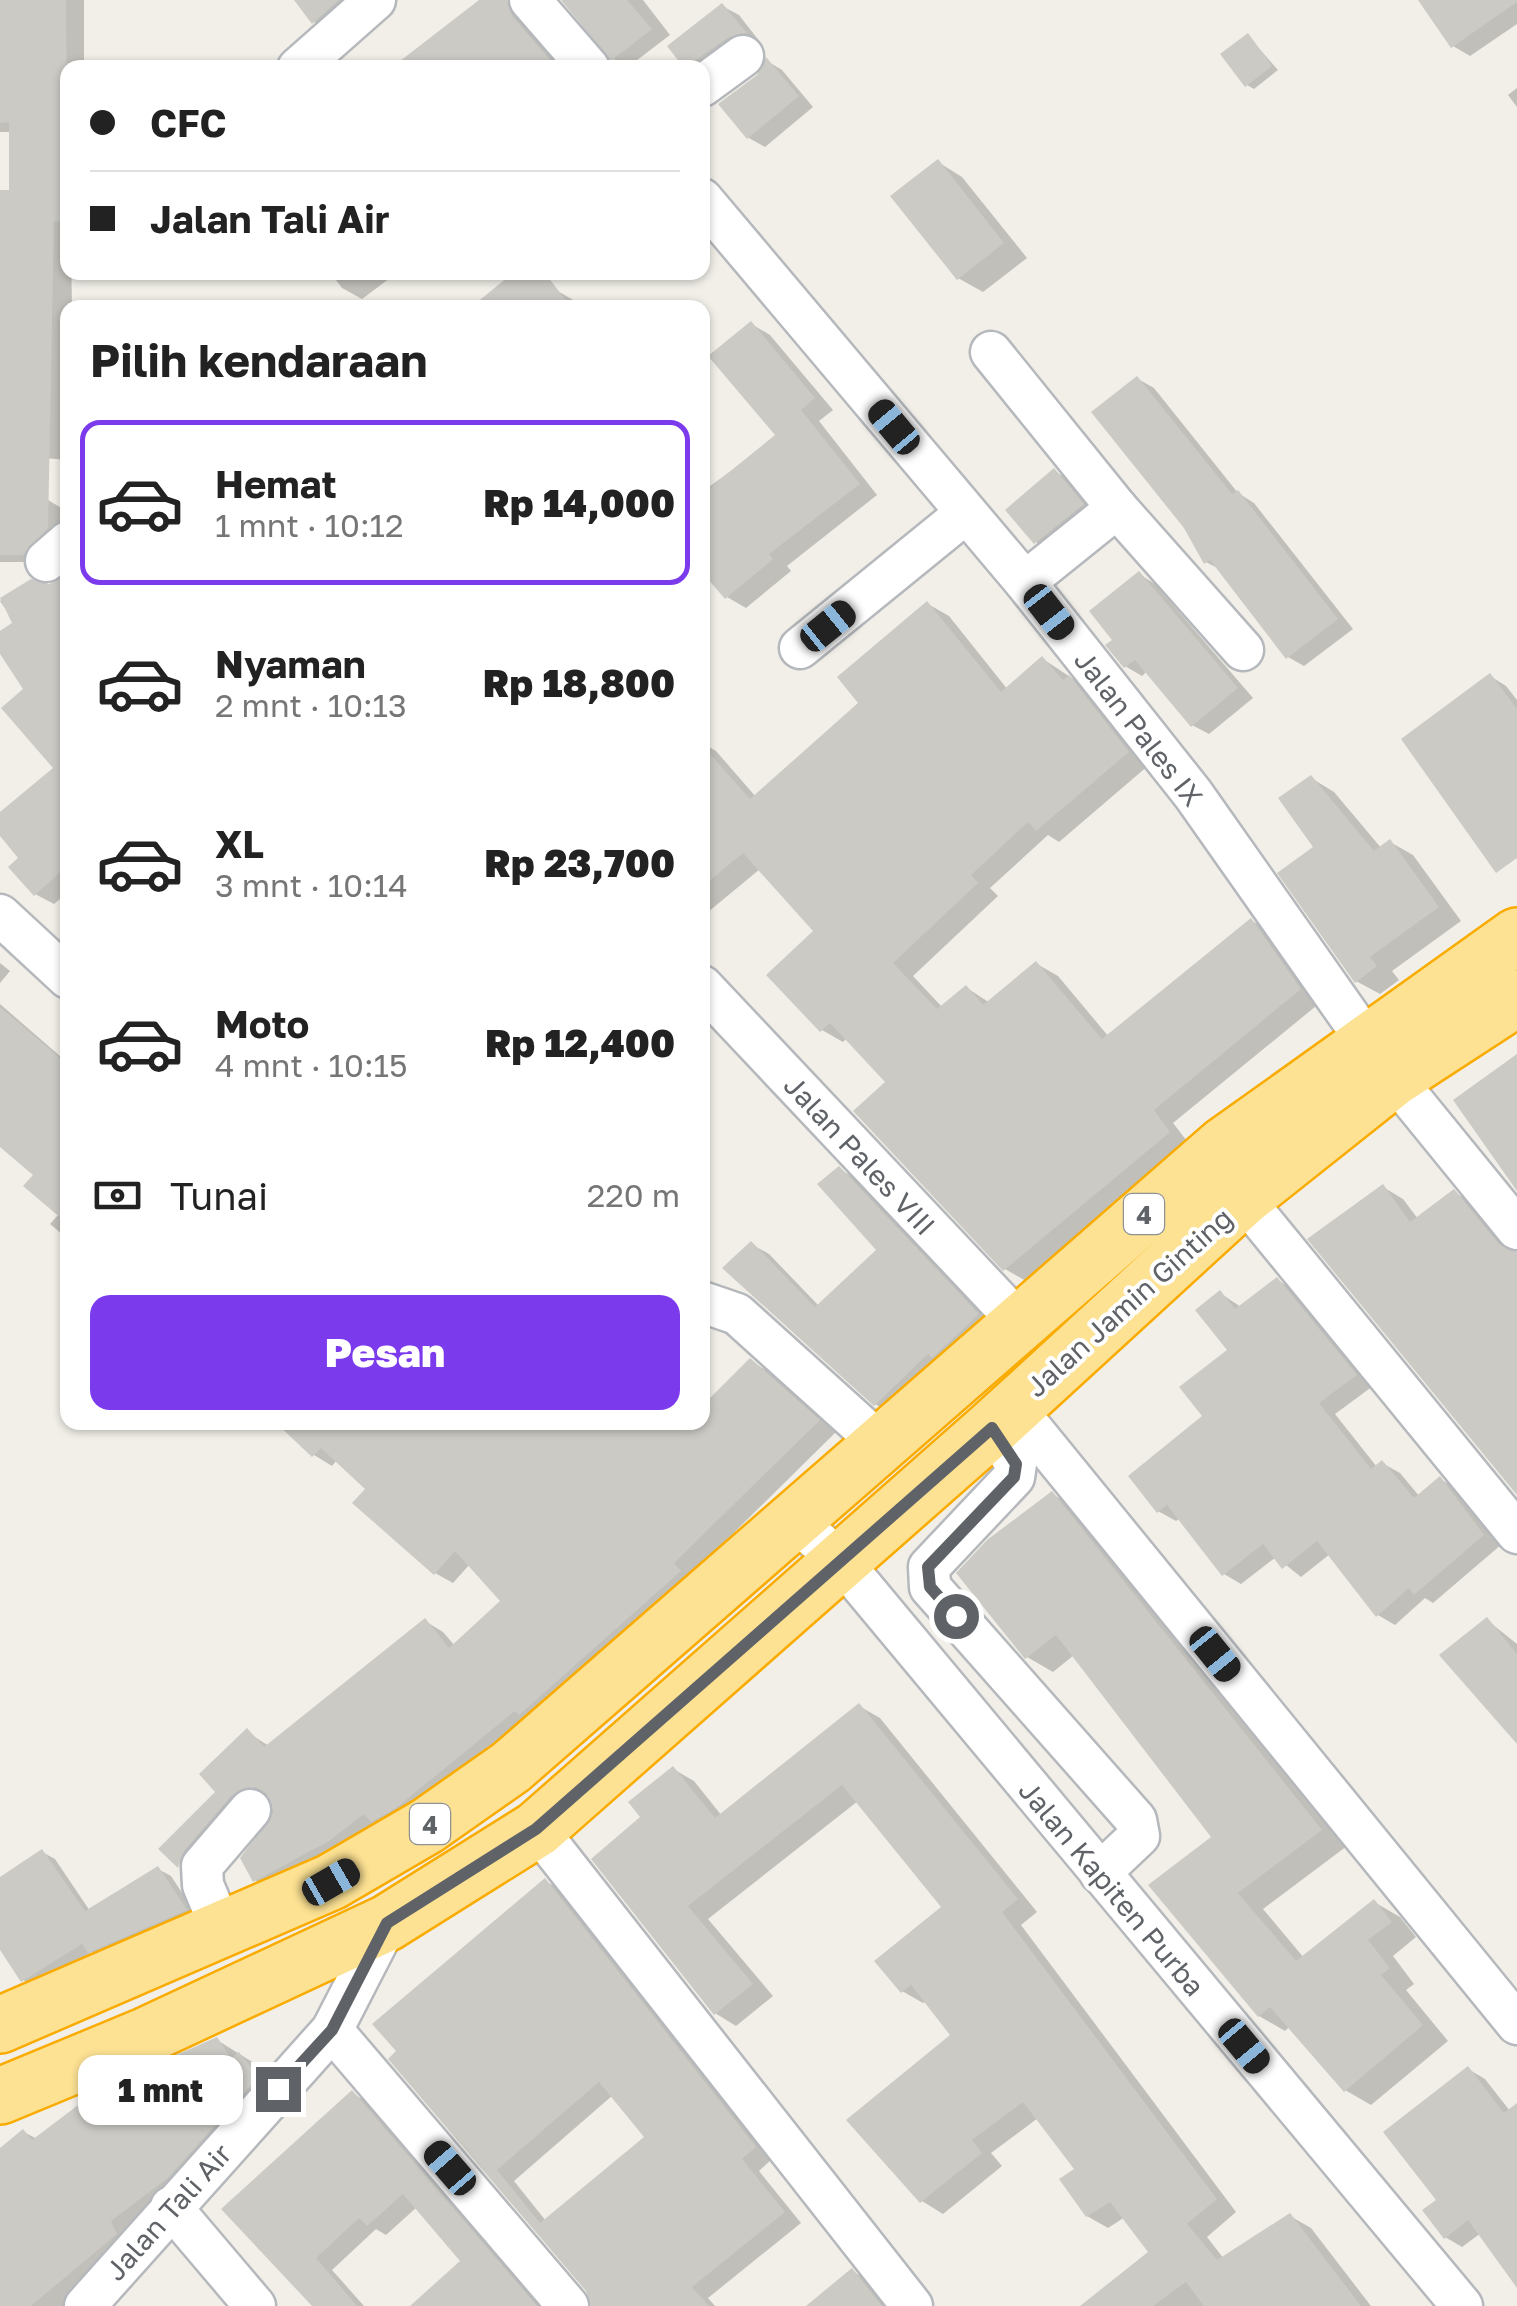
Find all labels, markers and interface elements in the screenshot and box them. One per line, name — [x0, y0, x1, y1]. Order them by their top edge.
text: CFC — [150, 100, 227, 145]
text: Jalan Tali Air — [150, 196, 390, 241]
text: Pilih kendaraan — [90, 333, 427, 387]
car — [863, 394, 925, 460]
icon: car — [95, 458, 185, 548]
text: Hemat — [215, 461, 337, 506]
text: Rp 14,000 — [483, 480, 675, 525]
text: 1 mnt · 10:12 — [215, 506, 404, 544]
car — [1019, 579, 1079, 645]
car — [795, 595, 861, 657]
icon: car — [95, 638, 185, 728]
text: Nyaman — [215, 641, 366, 686]
street label: Jalan Pales IX — [1068, 644, 1210, 812]
text: Rp 18,800 — [483, 660, 675, 705]
text: 2 mnt · 10:13 — [215, 686, 407, 724]
icon: car — [95, 818, 185, 908]
text: XL — [215, 821, 264, 866]
text: Rp 23,700 — [484, 840, 675, 885]
text: 3 mnt · 10:14 — [215, 866, 408, 904]
icon: car — [95, 998, 185, 1088]
text: Moto — [215, 1001, 309, 1046]
text: Rp 12,400 — [485, 1020, 675, 1065]
text: 4 mnt · 10:15 — [215, 1046, 408, 1084]
street label: Jalan Pales VIII — [778, 1068, 942, 1242]
icon: cash — [90, 1168, 145, 1223]
text: Tunai — [170, 1173, 268, 1218]
text: 220 m — [587, 1176, 680, 1214]
road number: 4 — [1124, 1194, 1164, 1234]
street label: Jalan Jamin Ginting — [1019, 1201, 1239, 1403]
button: Pesan — [90, 1295, 680, 1410]
route start — [934, 1594, 979, 1639]
car — [1184, 1621, 1246, 1687]
street label: Jalan Kapiten Purba — [1012, 1774, 1212, 2002]
road number: 4 — [410, 1804, 450, 1844]
car — [298, 1854, 364, 1910]
car — [1213, 2013, 1275, 2079]
callout: 1 mnt — [78, 2054, 243, 2124]
route end — [256, 2067, 301, 2112]
text: 1 mnt — [118, 2071, 203, 2109]
car — [419, 2136, 481, 2200]
street label: Jalan Tali Air — [98, 2137, 238, 2287]

